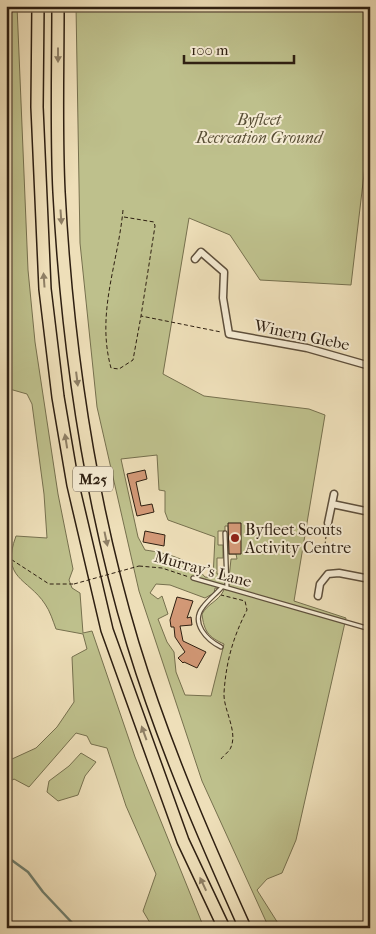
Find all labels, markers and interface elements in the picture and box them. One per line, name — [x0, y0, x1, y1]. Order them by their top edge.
scale bar — [184, 32, 294, 64]
text: 100 m — [191, 41, 229, 59]
one-way arrow — [54, 47, 62, 63]
park label: Byfleet Recreation Ground — [195, 110, 324, 147]
one-way arrow — [57, 210, 65, 226]
one-way arrow — [40, 272, 48, 288]
street label: Winern Glebe — [252, 315, 351, 354]
one-way arrow — [73, 371, 81, 387]
one-way arrow — [61, 433, 69, 449]
road number: M25 — [73, 466, 113, 492]
place label: Byfleet Scouts Activity Centre — [244, 520, 351, 557]
one-way arrow — [102, 531, 110, 546]
marker: Byfleet Scouts Activity Centre — [229, 532, 241, 544]
street label: Murray's Lane — [152, 547, 254, 591]
one-way arrow — [140, 725, 147, 740]
one-way arrow — [199, 877, 207, 891]

